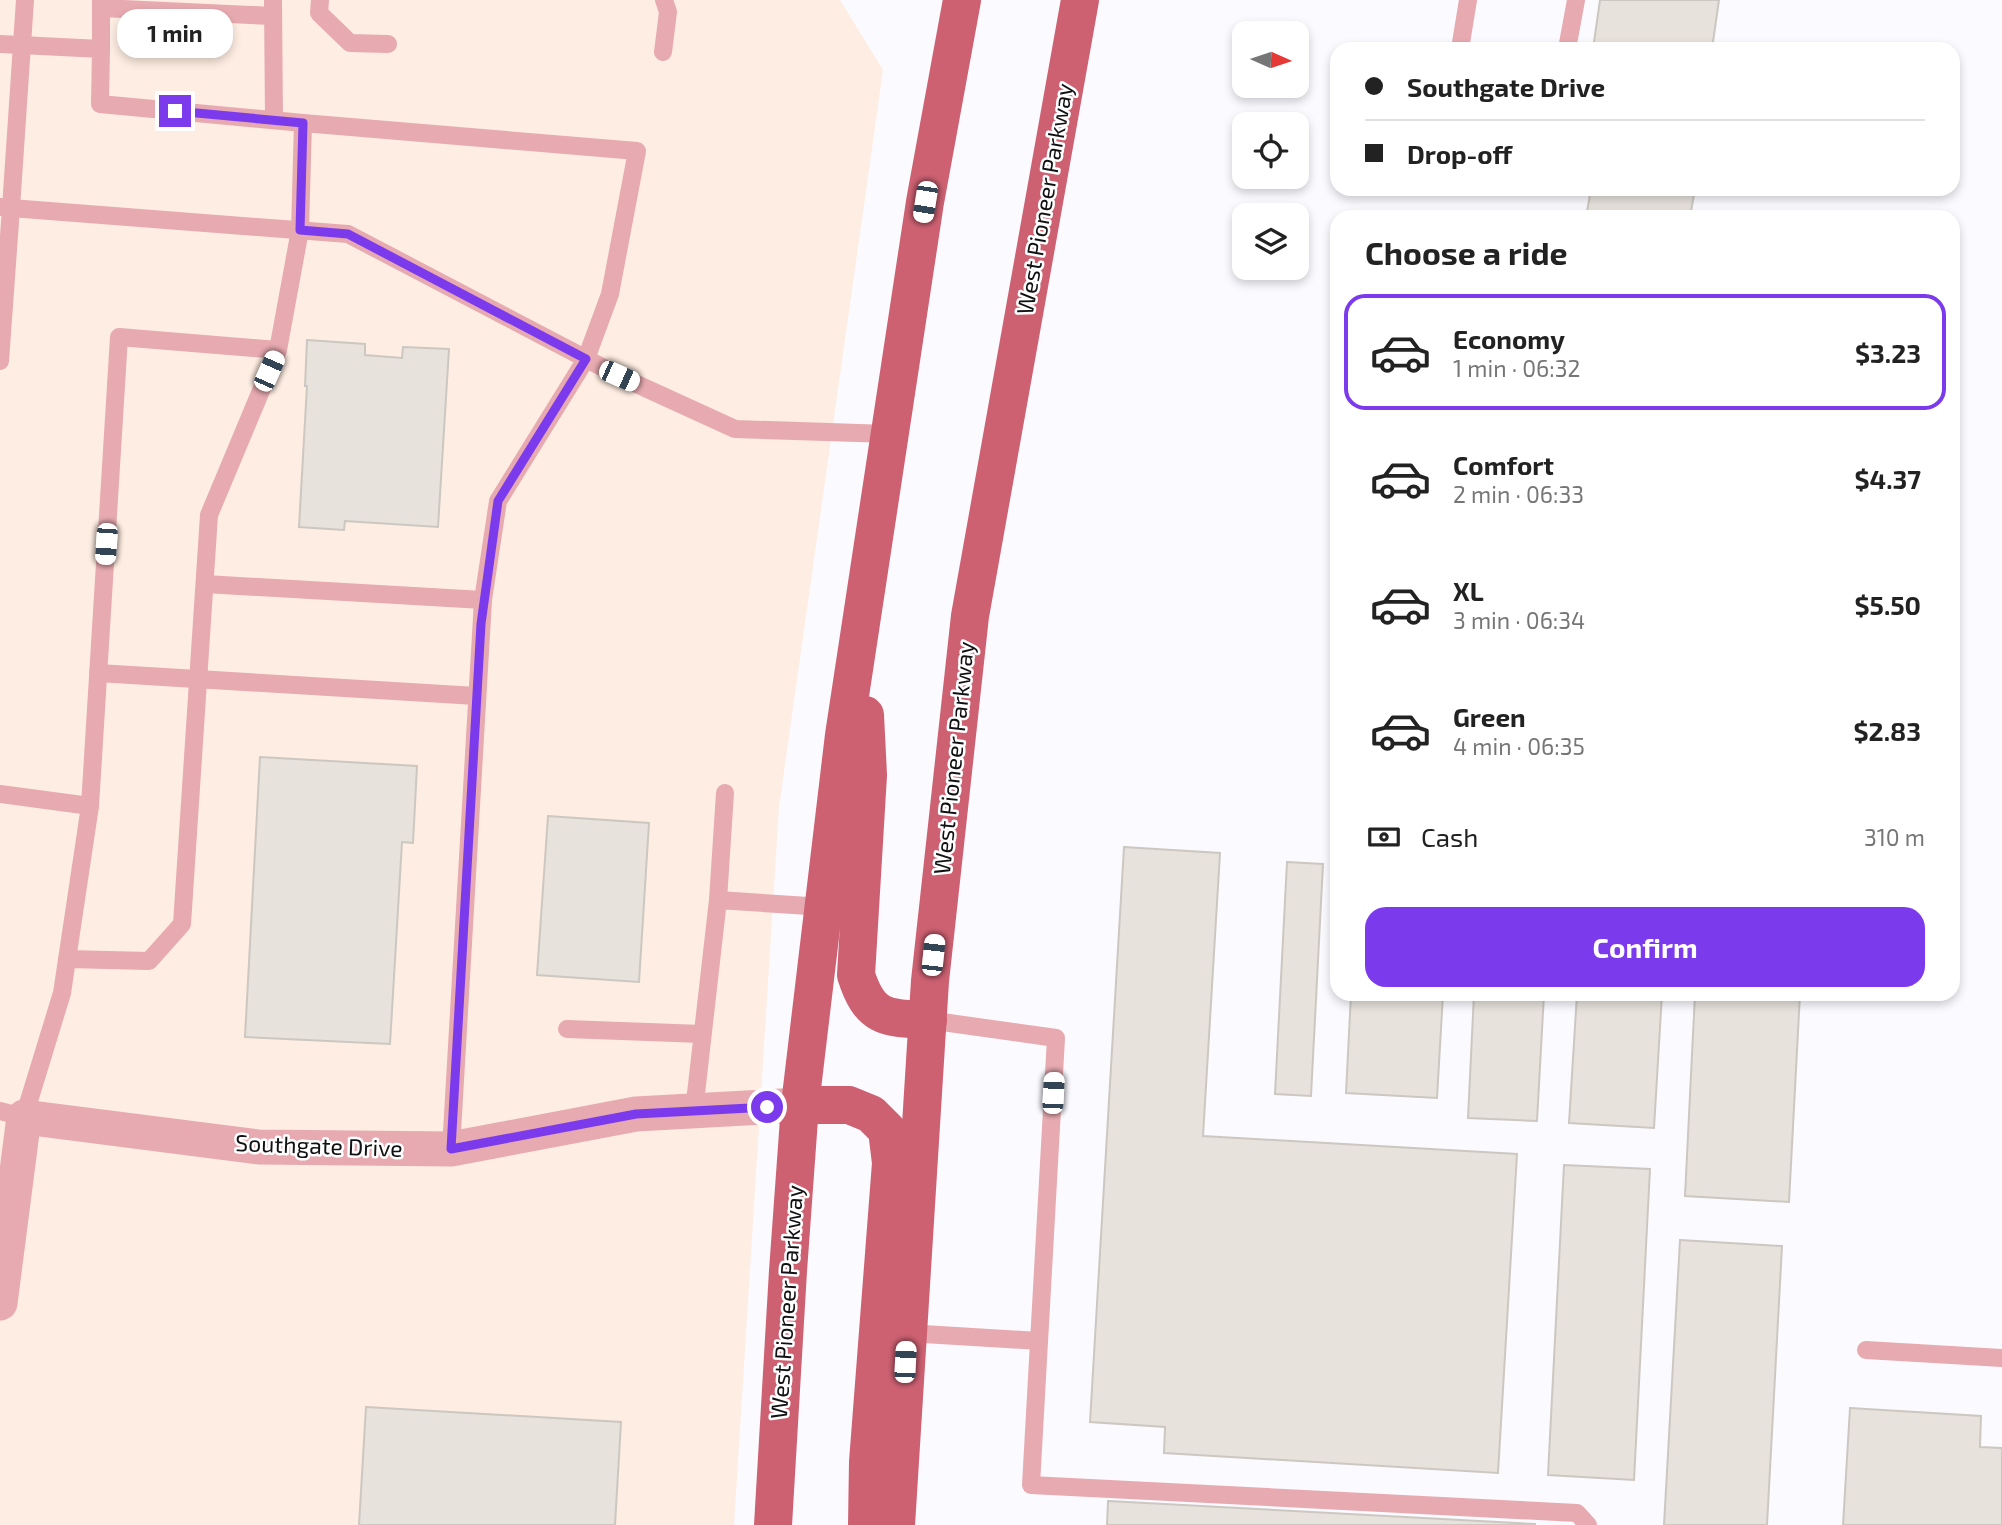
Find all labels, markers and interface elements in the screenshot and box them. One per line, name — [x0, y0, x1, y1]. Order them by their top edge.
callout: 1 min — [117, 10, 233, 58]
text: 1 min — [147, 19, 203, 47]
north arrow — [1232, 21, 1309, 98]
map controls — [1232, 21, 1309, 280]
text: Southgate Drive — [1407, 71, 1605, 102]
street label: West Pioneer Parkway — [1010, 81, 1078, 317]
route end — [159, 95, 191, 127]
button: locate — [1232, 112, 1309, 189]
text: Drop-off — [1407, 138, 1512, 169]
car — [912, 180, 939, 224]
button: layers — [1232, 203, 1309, 280]
text: Choose a ride — [1365, 233, 1568, 271]
icon: car — [1369, 321, 1432, 384]
text: Economy — [1453, 323, 1565, 354]
text: $3.23 — [1855, 337, 1921, 368]
car — [251, 348, 288, 394]
text: 1 min · 06:32 — [1453, 354, 1580, 382]
car — [596, 358, 643, 394]
icon: car — [1369, 447, 1432, 510]
text: Comfort — [1453, 449, 1554, 480]
text: $4.37 — [1855, 463, 1921, 494]
text: 2 min · 06:33 — [1453, 480, 1584, 508]
car — [95, 522, 118, 566]
icon: car — [1369, 573, 1432, 636]
text: XL — [1453, 575, 1484, 606]
text: $5.50 — [1854, 589, 1921, 620]
text: 3 min · 06:34 — [1453, 606, 1585, 634]
street label: West Pioneer Parkway — [927, 640, 979, 876]
icon: car — [1369, 699, 1432, 762]
text: Green — [1453, 701, 1526, 732]
text: $2.83 — [1854, 715, 1921, 746]
text: 4 min · 06:35 — [1453, 732, 1585, 760]
icon: cash — [1365, 818, 1403, 856]
text: Cash — [1421, 821, 1478, 852]
text: 310 m — [1864, 823, 1925, 851]
button: Confirm — [1365, 907, 1925, 987]
car — [921, 933, 946, 977]
car — [1042, 1071, 1065, 1115]
route start — [751, 1091, 783, 1123]
street label: Southgate Drive — [235, 1128, 403, 1162]
street label: West Pioneer Parkway — [764, 1184, 808, 1420]
car — [894, 1340, 917, 1384]

